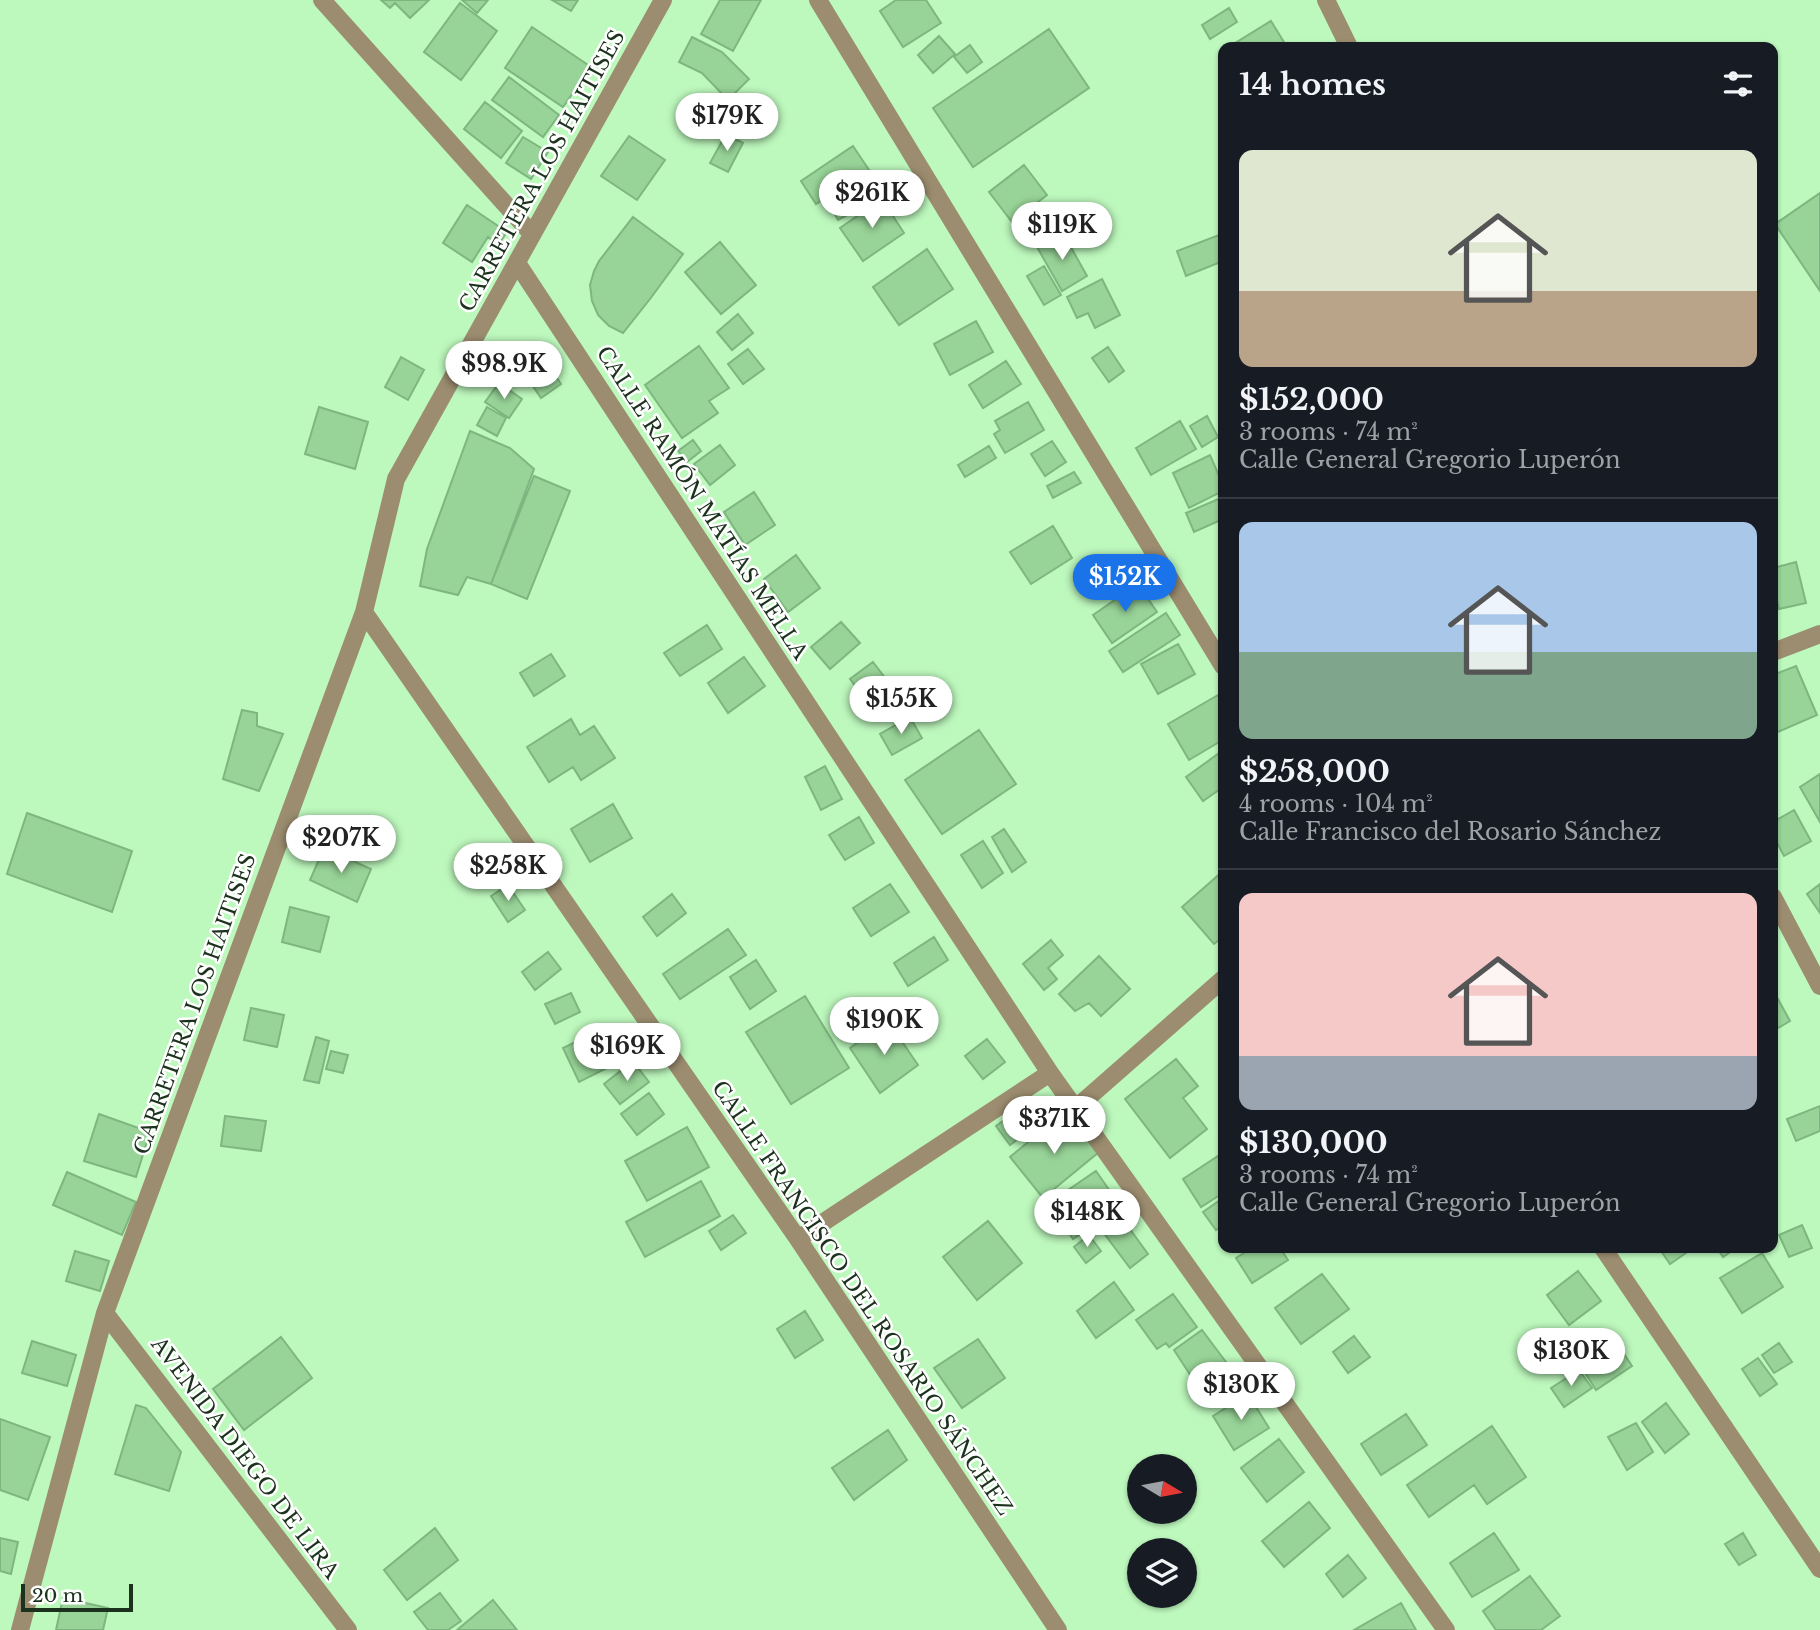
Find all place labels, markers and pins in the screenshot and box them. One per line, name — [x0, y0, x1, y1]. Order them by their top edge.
pin: $179K — [678, 94, 776, 153]
pin: $261K — [823, 170, 921, 230]
pin: $119K — [1013, 202, 1111, 262]
pin: $98.9K — [447, 342, 561, 401]
pin: $152K — [1076, 554, 1174, 614]
pin: $155K — [852, 676, 950, 736]
pin: $207K — [292, 816, 390, 875]
pin: $258K — [459, 844, 557, 903]
pin: $190K — [835, 998, 933, 1057]
pin: $169K — [578, 1024, 676, 1083]
pin: $371K — [1005, 1096, 1103, 1156]
pin: $148K — [1038, 1190, 1136, 1249]
pin: $130K — [1522, 1328, 1620, 1388]
pin: $130K — [1192, 1362, 1290, 1422]

